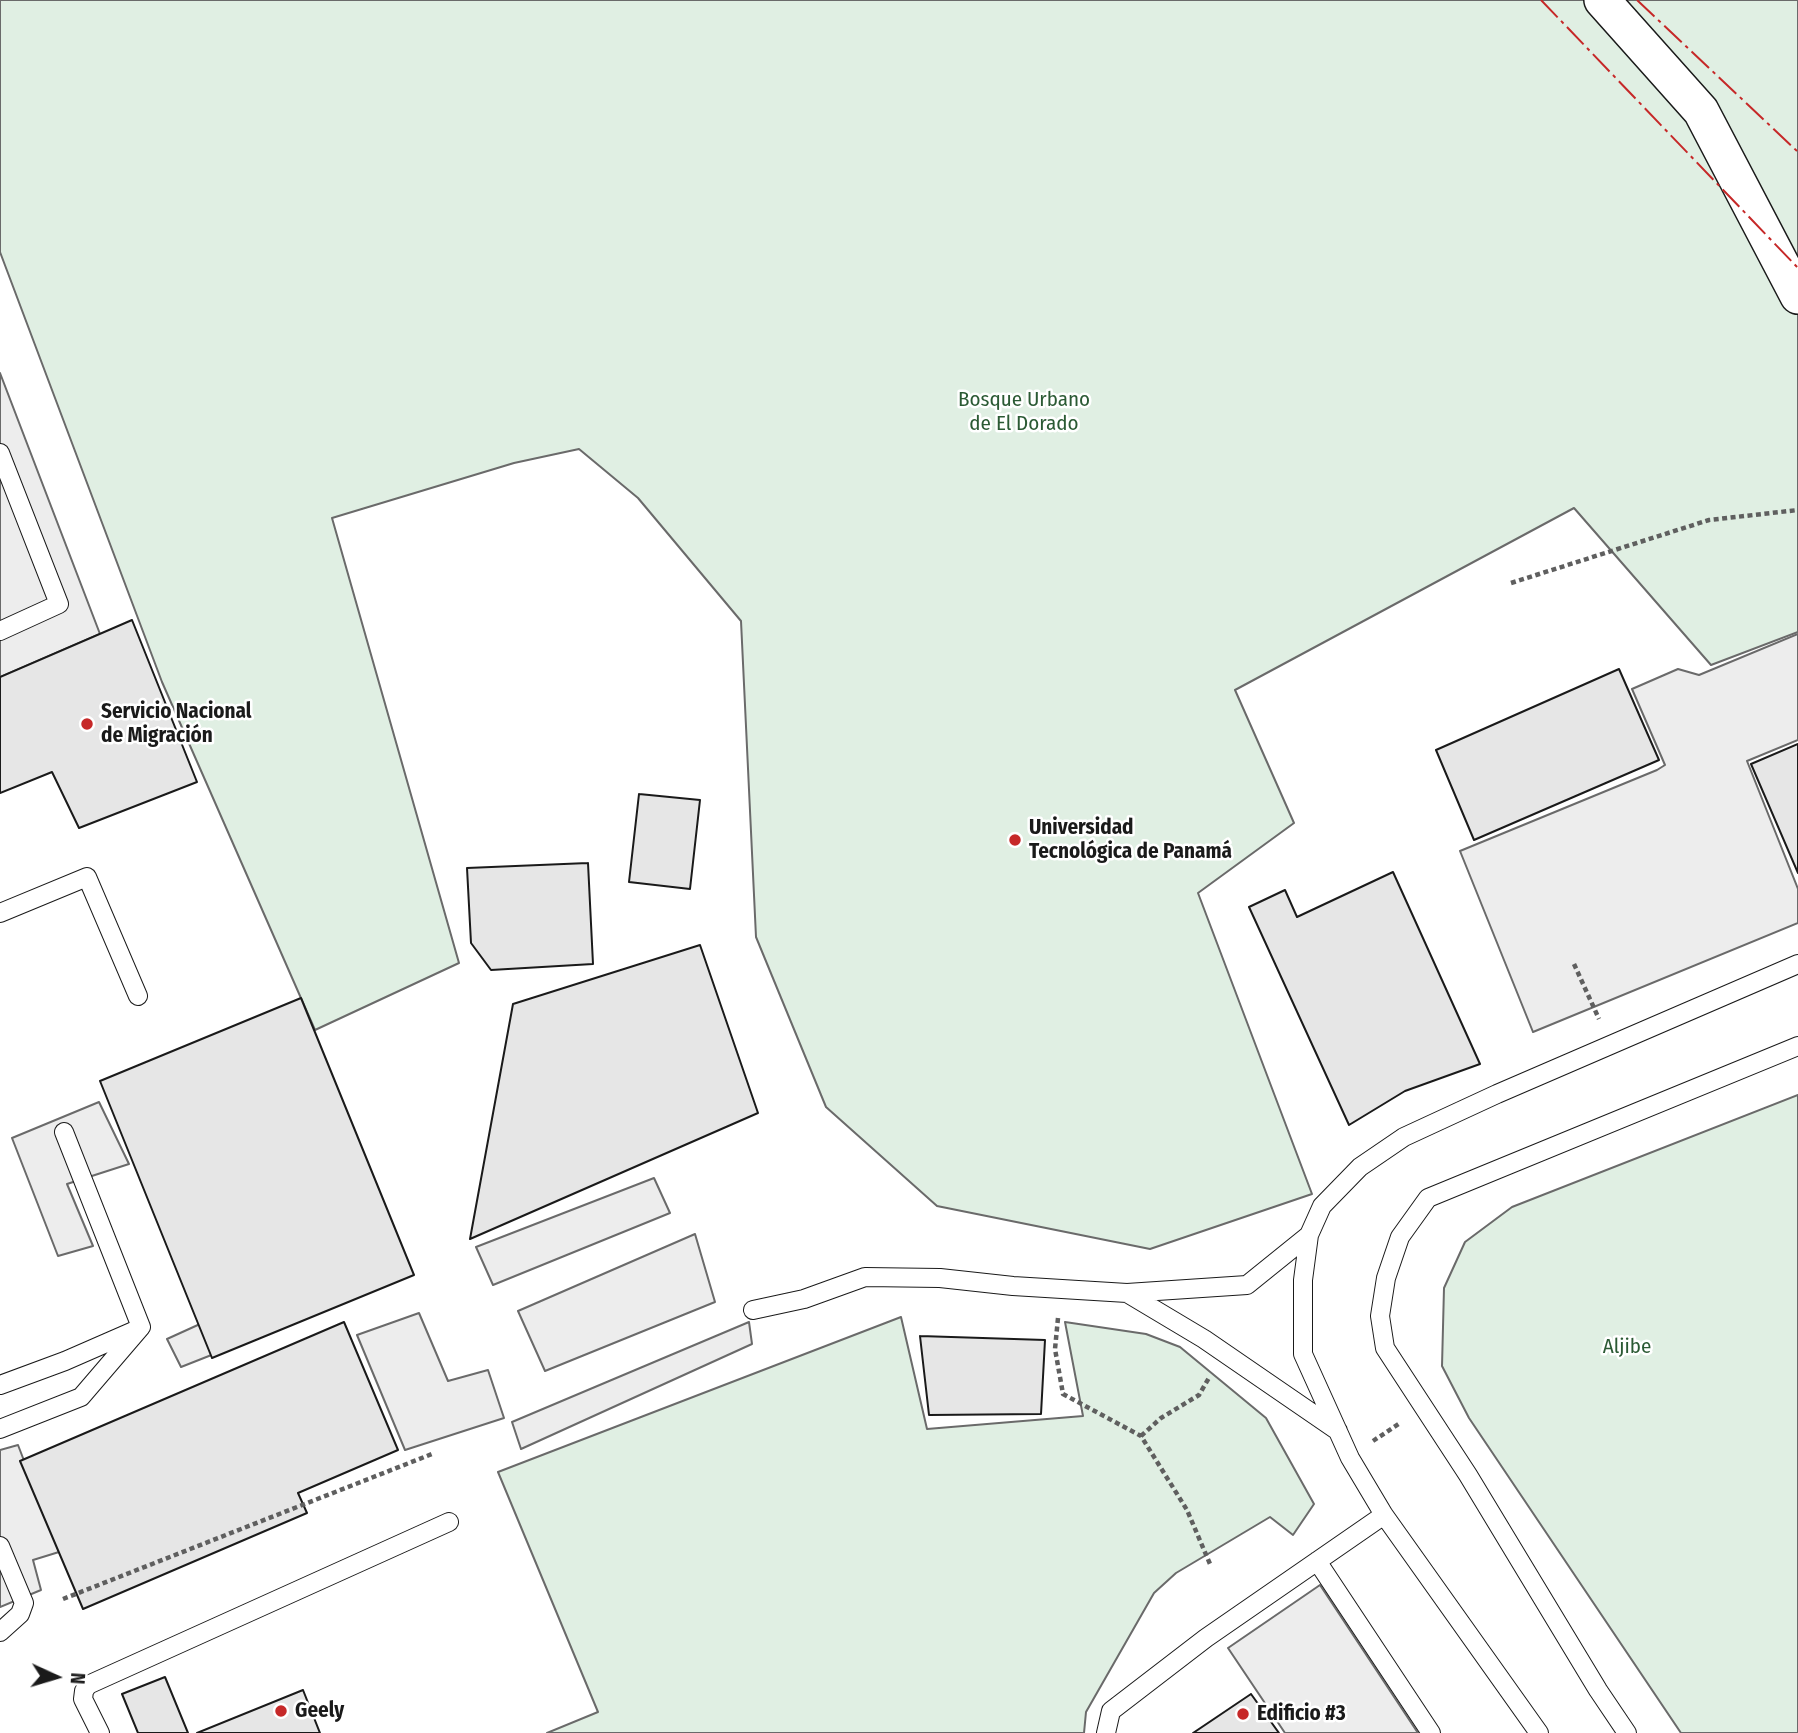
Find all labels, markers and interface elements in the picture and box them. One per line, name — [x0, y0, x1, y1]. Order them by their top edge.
park label: Bosque Urbano de El Dorado — [958, 387, 1090, 437]
place label: Servicio Nacional de Migración — [101, 699, 252, 749]
marker: Servicio Nacional de Migración — [79, 716, 95, 732]
place label: Universidad Tecnológica de Panamá — [1029, 815, 1232, 865]
marker: Universidad Tecnológica de Panamá — [1007, 832, 1023, 848]
park label: Aljibe — [1603, 1334, 1651, 1360]
north arrow — [21, 1642, 91, 1712]
text: N — [66, 1672, 89, 1685]
place label: Geely — [295, 1698, 344, 1724]
place label: Edificio #3 — [1257, 1701, 1346, 1727]
marker: Geely — [273, 1703, 289, 1719]
marker: Edificio #3 — [1235, 1706, 1251, 1722]

